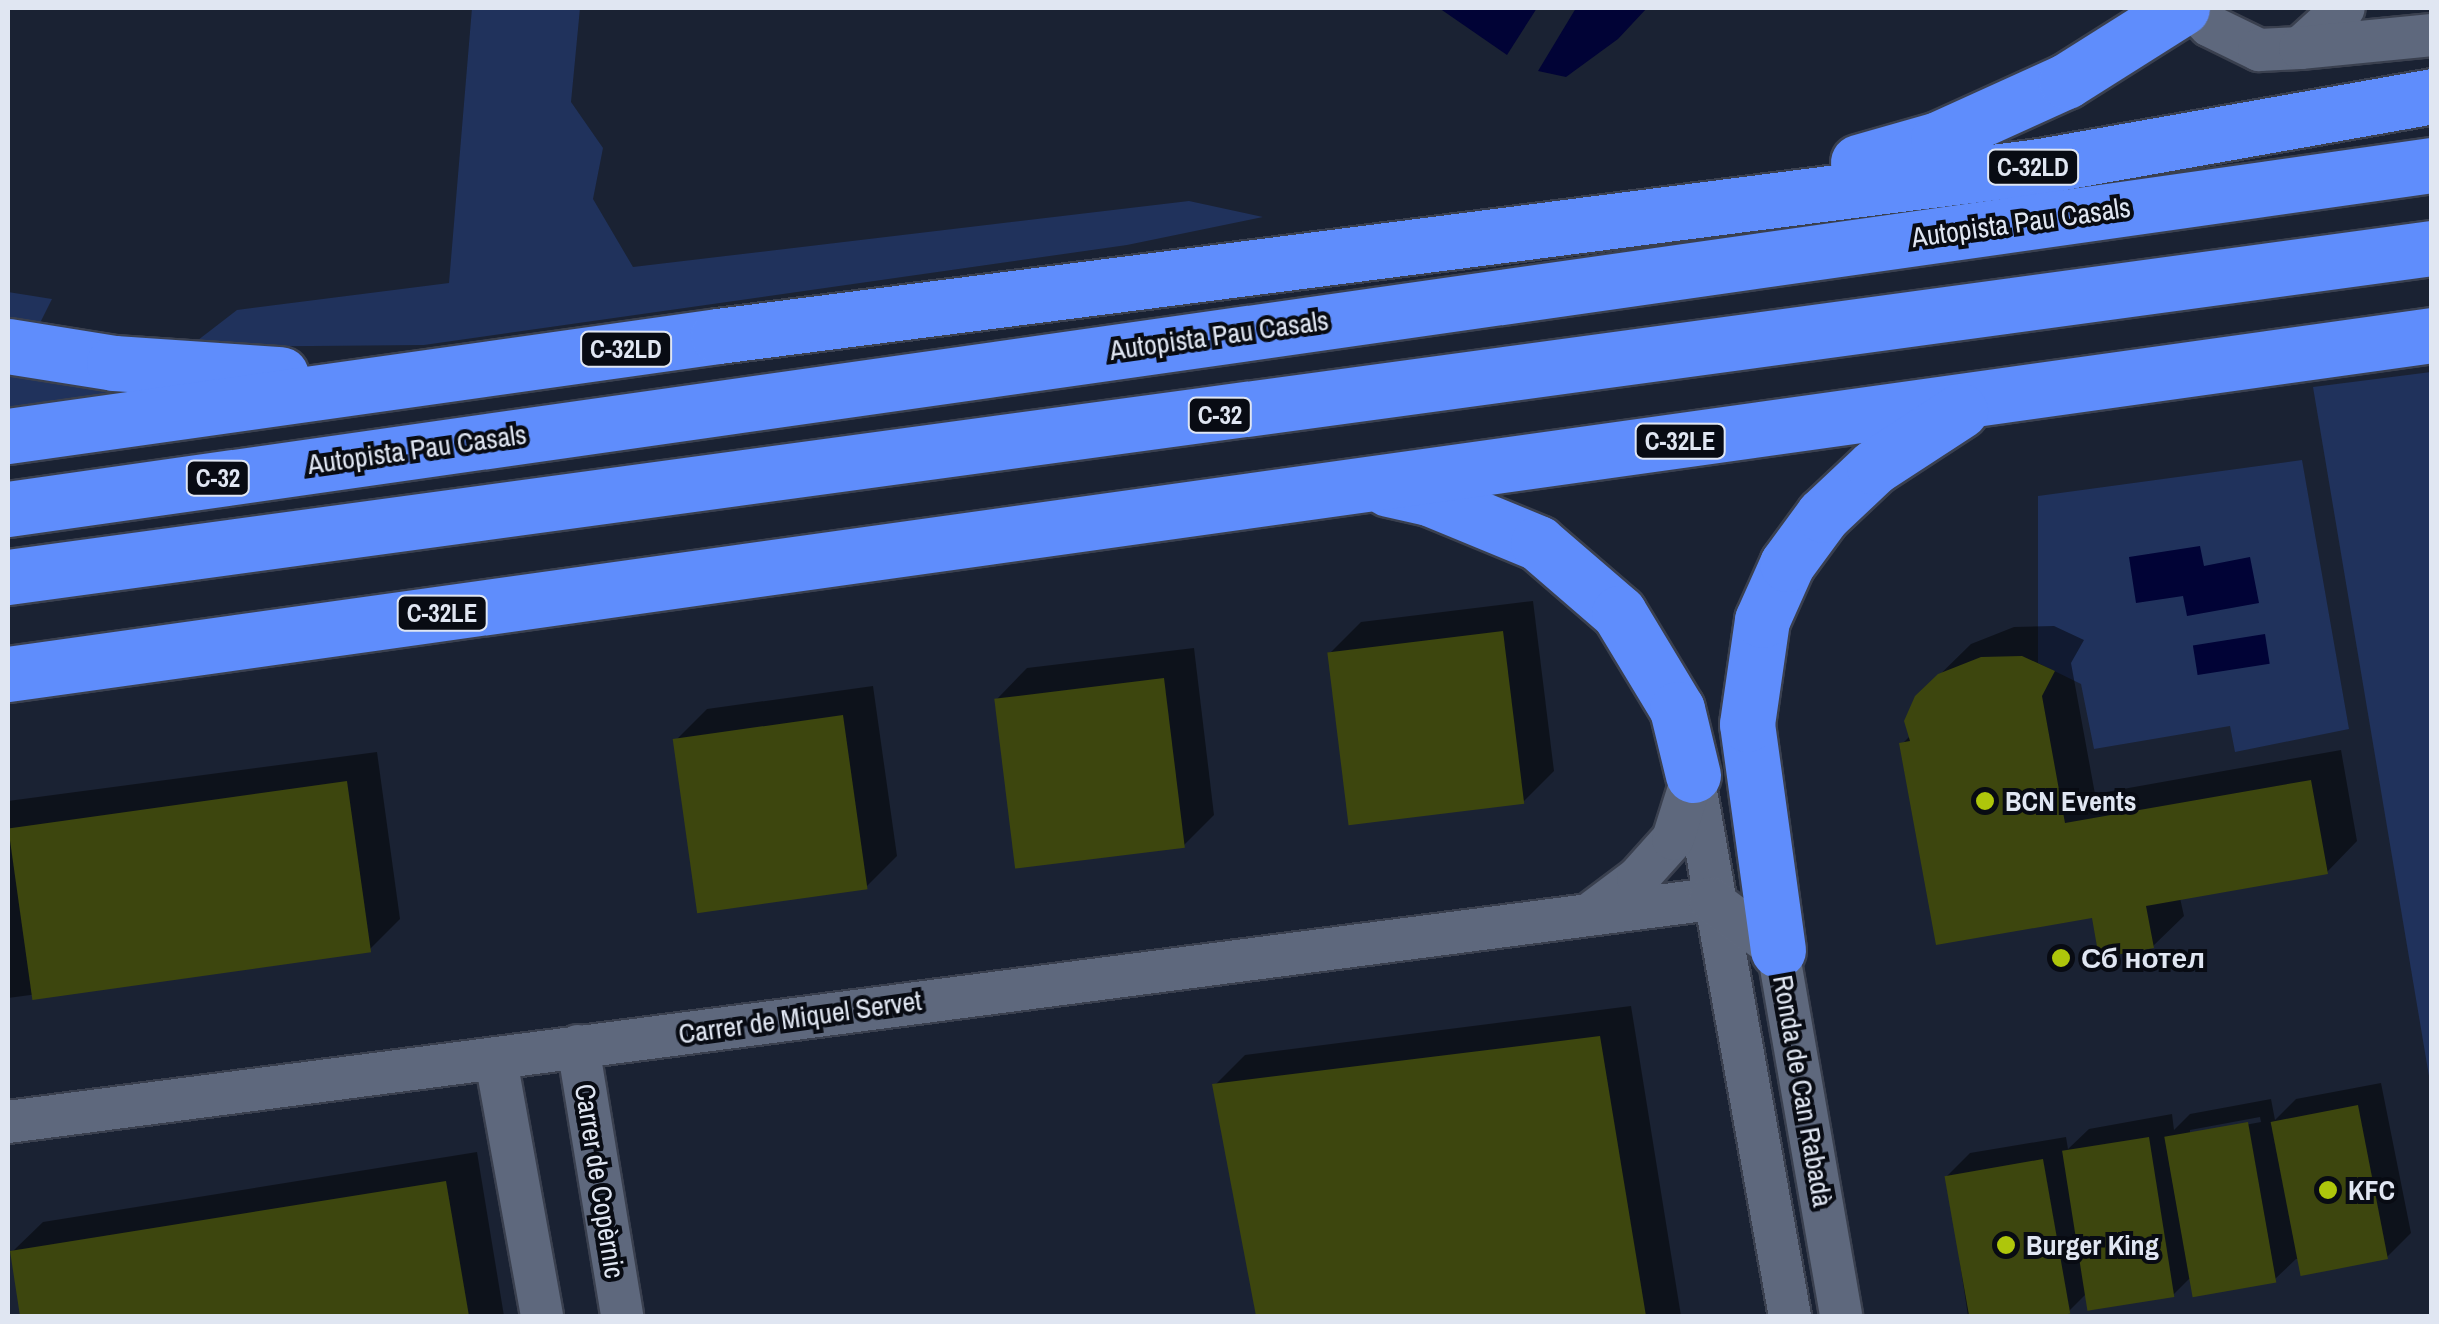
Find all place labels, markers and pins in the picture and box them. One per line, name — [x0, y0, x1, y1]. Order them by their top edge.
place label: BCN Events — [2005, 784, 2136, 818]
marker: BCN Events — [1974, 790, 1996, 812]
place label: Сб нотел — [2081, 941, 2205, 975]
marker: Сб нотел — [2050, 947, 2072, 969]
place label: KFC — [2348, 1173, 2395, 1207]
marker: KFC — [2317, 1179, 2339, 1201]
place label: Burger King — [2026, 1228, 2159, 1262]
marker: Burger King — [1995, 1234, 2017, 1256]

